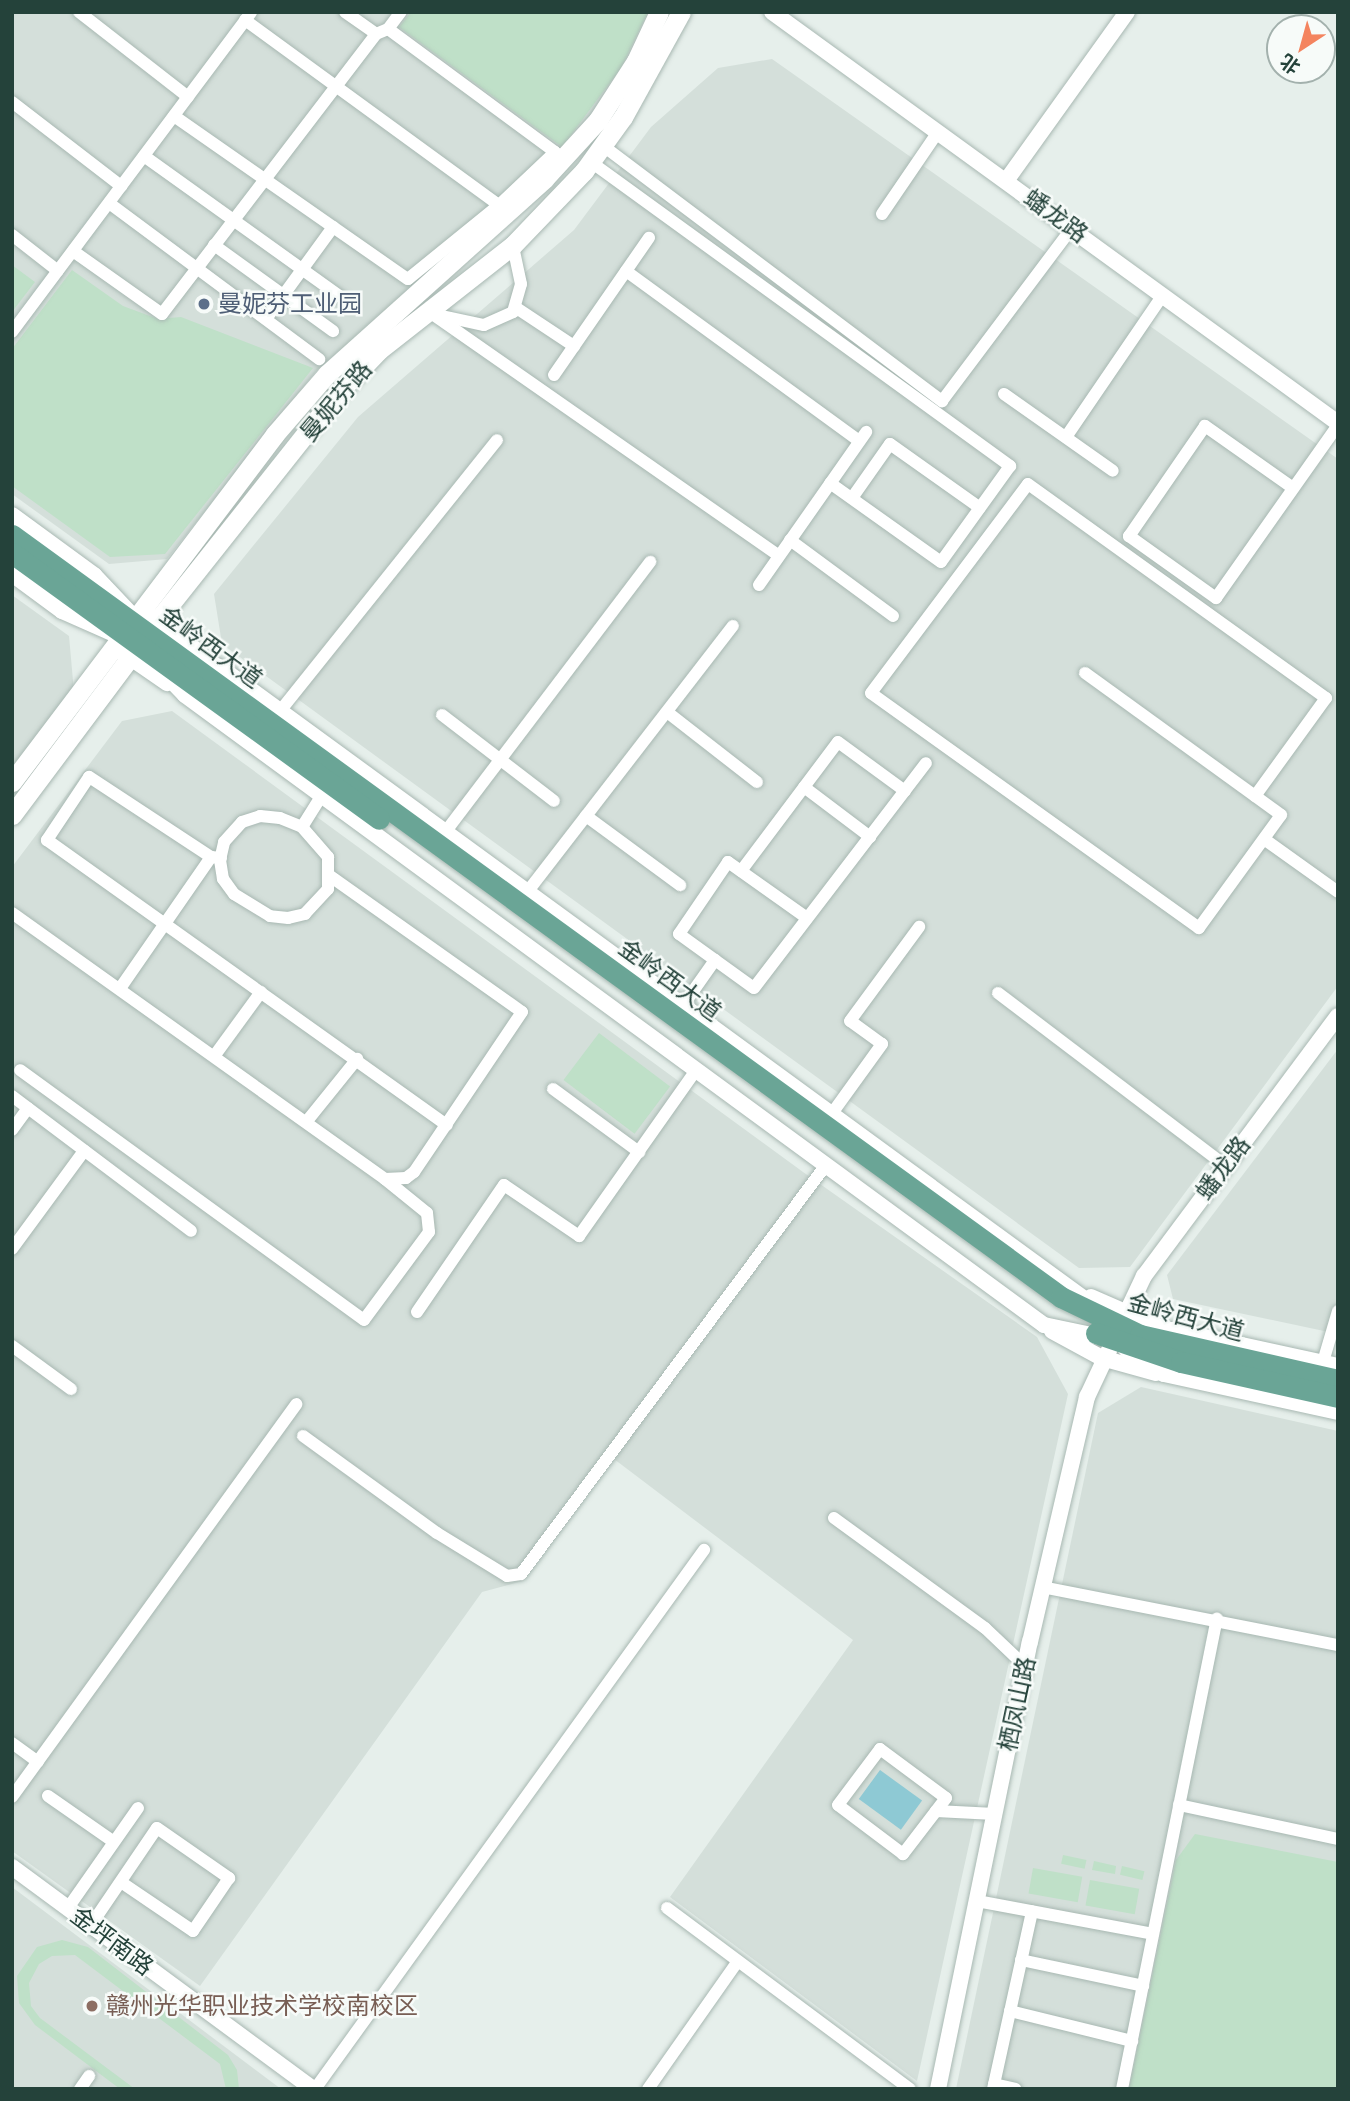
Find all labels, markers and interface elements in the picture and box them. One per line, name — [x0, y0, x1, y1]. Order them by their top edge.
north arrow — [1266, 14, 1336, 84]
text: 北 — [1276, 50, 1304, 79]
street label: 蟠龙路 — [1018, 183, 1094, 249]
place label: 曼妮芬工业园 — [218, 290, 362, 318]
marker: 曼妮芬工业园 — [196, 296, 212, 312]
street label: 曼妮芬路 — [294, 355, 378, 447]
street label: 金岭西大道 — [154, 600, 268, 694]
street label: 金岭西大道 — [613, 933, 727, 1027]
street label: 蟠龙路 — [1190, 1131, 1256, 1205]
street label: 金岭西大道 — [1124, 1288, 1248, 1346]
street label: 栖凤山路 — [993, 1654, 1041, 1754]
street label: 金坪南路 — [65, 1901, 159, 1981]
place label: 赣州光华职业技术学校南校区 — [106, 1992, 418, 2020]
marker: 赣州光华职业技术学校南校区 — [84, 1998, 100, 2014]

